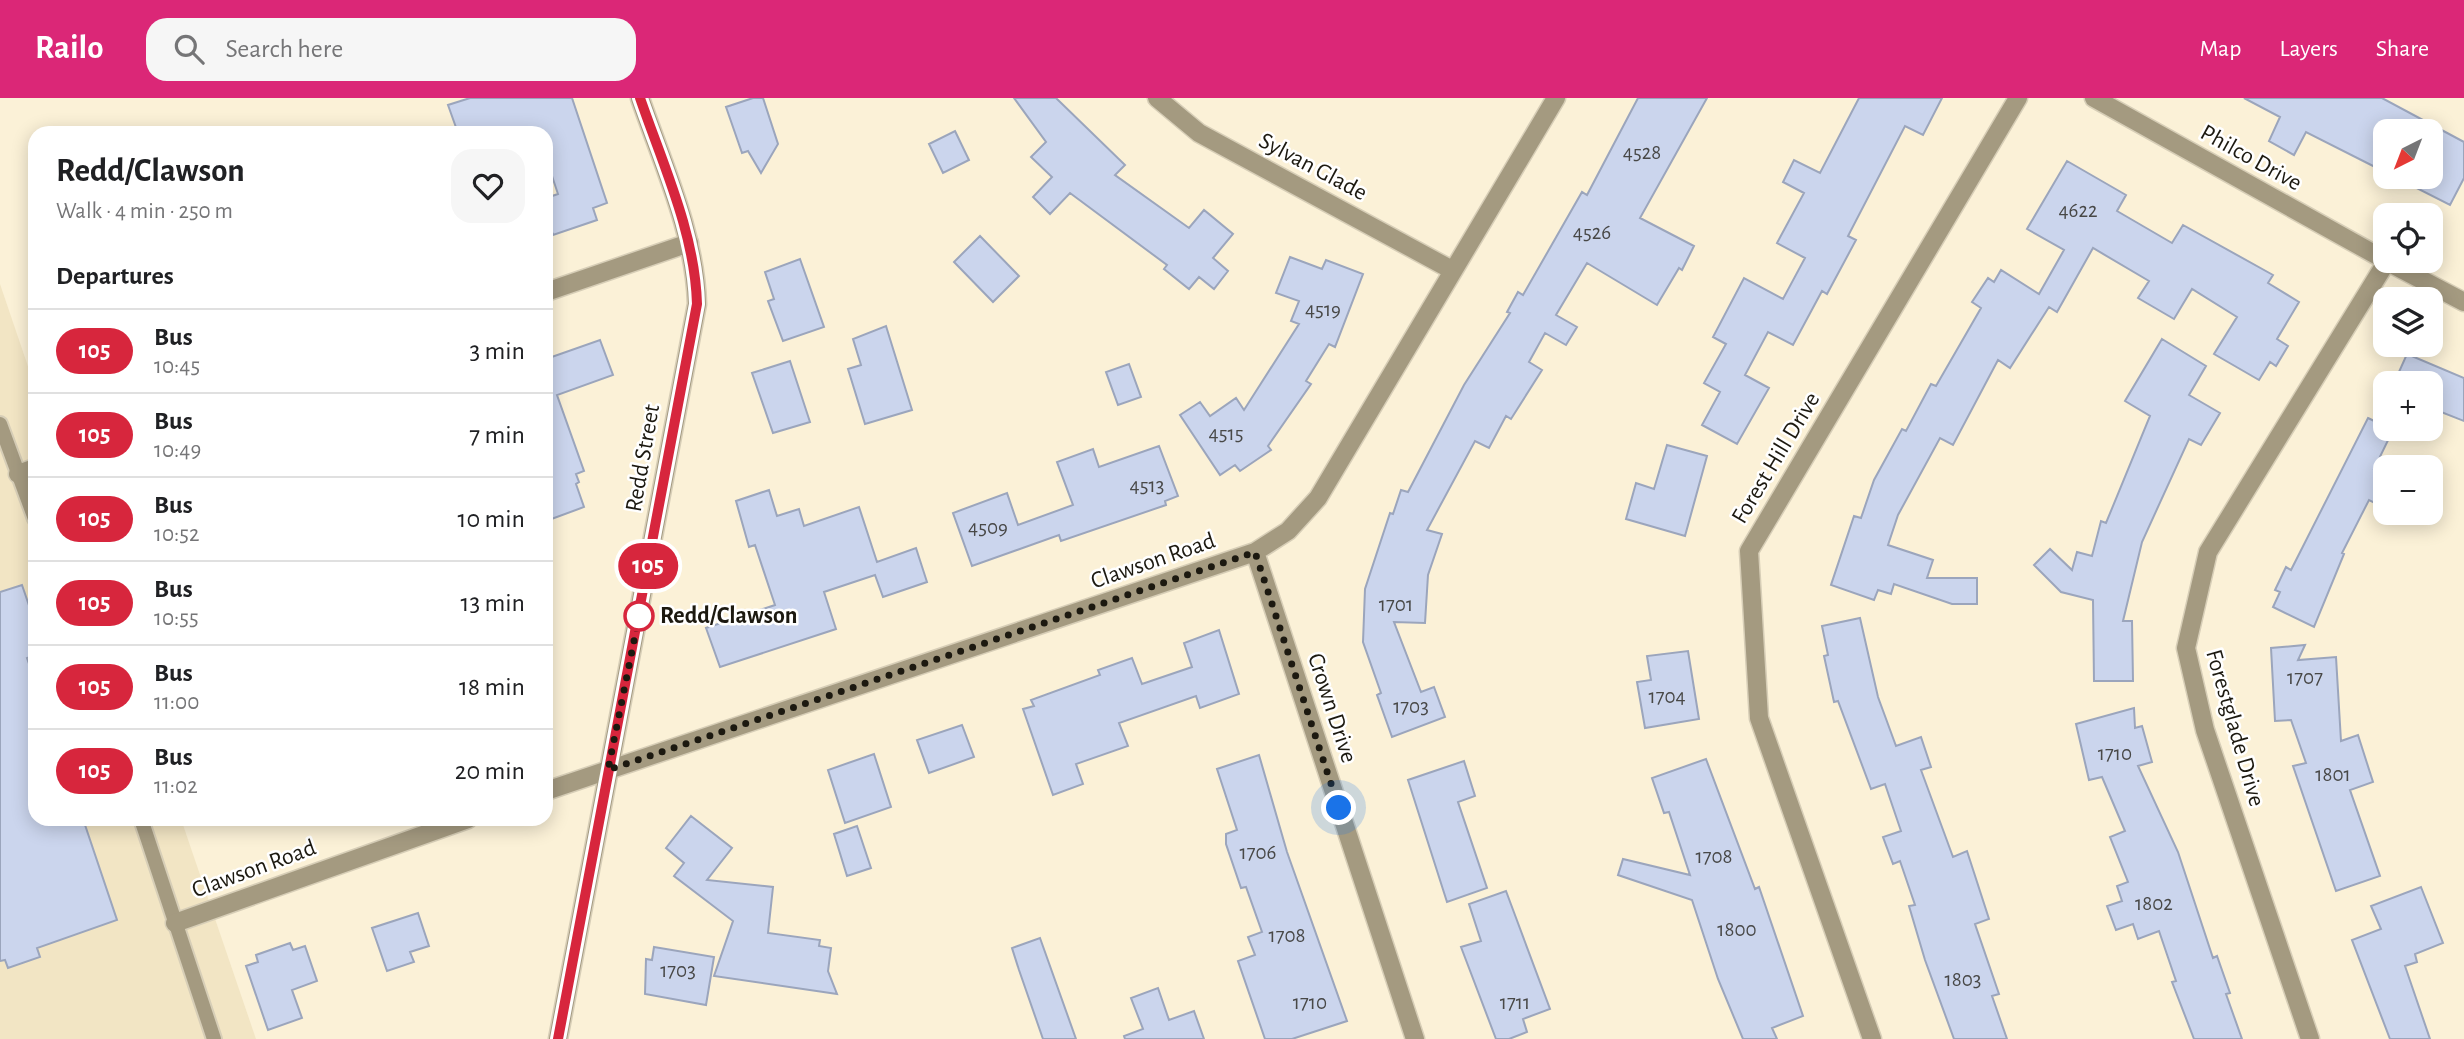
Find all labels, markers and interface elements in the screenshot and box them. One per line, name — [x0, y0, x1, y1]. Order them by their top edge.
search box — [146, 18, 636, 81]
icon: search — [170, 30, 208, 68]
text: Railo — [35, 32, 104, 65]
text: Search here — [226, 36, 343, 62]
text: Map — [2199, 37, 2241, 61]
text: Layers — [2279, 37, 2338, 61]
text: Share — [2376, 37, 2429, 61]
north arrow — [2373, 119, 2443, 189]
map controls — [2373, 119, 2443, 525]
street label: Philco Drive — [2196, 120, 2306, 196]
street label: Sylvan Glade — [1255, 129, 1371, 205]
house number: 4528 — [1623, 142, 1661, 163]
button: heart — [451, 149, 525, 223]
text: Redd/Clawson — [56, 155, 245, 188]
text: Walk · 4 min · 250 m — [56, 200, 233, 223]
house number: 4622 — [2058, 200, 2098, 221]
button: locate — [2373, 203, 2443, 273]
house number: 4526 — [1573, 222, 1611, 243]
text: Departures — [56, 263, 174, 289]
button: layers — [2373, 287, 2443, 357]
house number: 4519 — [1305, 299, 1341, 320]
text: Bus — [154, 324, 193, 350]
text: 3 min — [469, 338, 525, 364]
text: 105 — [79, 339, 110, 363]
text: 10:45 — [154, 355, 200, 378]
button: + — [2373, 371, 2443, 441]
street label: Forest Hill Drive — [1728, 388, 1824, 528]
street label: Redd Street — [622, 402, 664, 514]
text: Bus — [154, 408, 193, 434]
text: 7 min — [469, 422, 525, 448]
text: 105 — [79, 423, 110, 447]
house number: 4515 — [1209, 423, 1243, 444]
text: 10:49 — [154, 439, 201, 462]
button: − — [2373, 455, 2443, 525]
house number: 4513 — [1130, 475, 1164, 496]
text: Bus — [154, 492, 193, 518]
text: 10 min — [458, 506, 525, 532]
text: 105 — [79, 507, 110, 531]
house number: 4509 — [968, 517, 1008, 538]
text: 10:52 — [154, 523, 199, 546]
street label: Clawson Road — [1088, 529, 1218, 593]
line badge: 105 — [608, 543, 688, 589]
text: 105 — [632, 554, 664, 578]
text: Bus — [154, 576, 193, 602]
text: 13 min — [461, 590, 525, 616]
text: 105 — [79, 591, 110, 615]
house number: 1701 — [1379, 594, 1413, 615]
marker: Redd/Clawson — [624, 601, 654, 631]
place label: Redd/Clawson — [660, 604, 797, 628]
text: 10:55 — [154, 607, 199, 630]
street label: Forestglade Drive — [2201, 647, 2269, 809]
street label: Crown Drive — [1303, 650, 1361, 766]
text: Bus — [154, 660, 193, 686]
house number: 1707 — [2287, 667, 2323, 688]
text: 18 min — [459, 674, 525, 700]
text: 105 — [79, 675, 110, 699]
house number: 1704 — [1648, 686, 1686, 707]
text: 11:00 — [154, 691, 199, 714]
house number: 1703 — [1393, 696, 1429, 717]
house number: 1710 — [2098, 743, 2132, 764]
text: Bus — [154, 744, 193, 770]
text: 20 min — [455, 758, 525, 784]
text: 105 — [79, 759, 110, 783]
house number: 1801 — [2315, 764, 2351, 785]
text: 11:02 — [154, 775, 198, 798]
your location — [1321, 790, 1356, 825]
street label: Clawson Road — [189, 836, 319, 902]
house number: 1706 — [1240, 842, 1276, 863]
house number: 1708 — [1695, 846, 1733, 867]
house number: 1802 — [2135, 893, 2173, 914]
house number: 1800 — [1717, 919, 1757, 940]
house number: 1708 — [1268, 925, 1306, 946]
house number: 1703 — [660, 960, 696, 981]
house number: 1803 — [1945, 969, 1981, 990]
house number: 1710 — [1293, 992, 1327, 1013]
house number: 1711 — [1500, 992, 1530, 1013]

